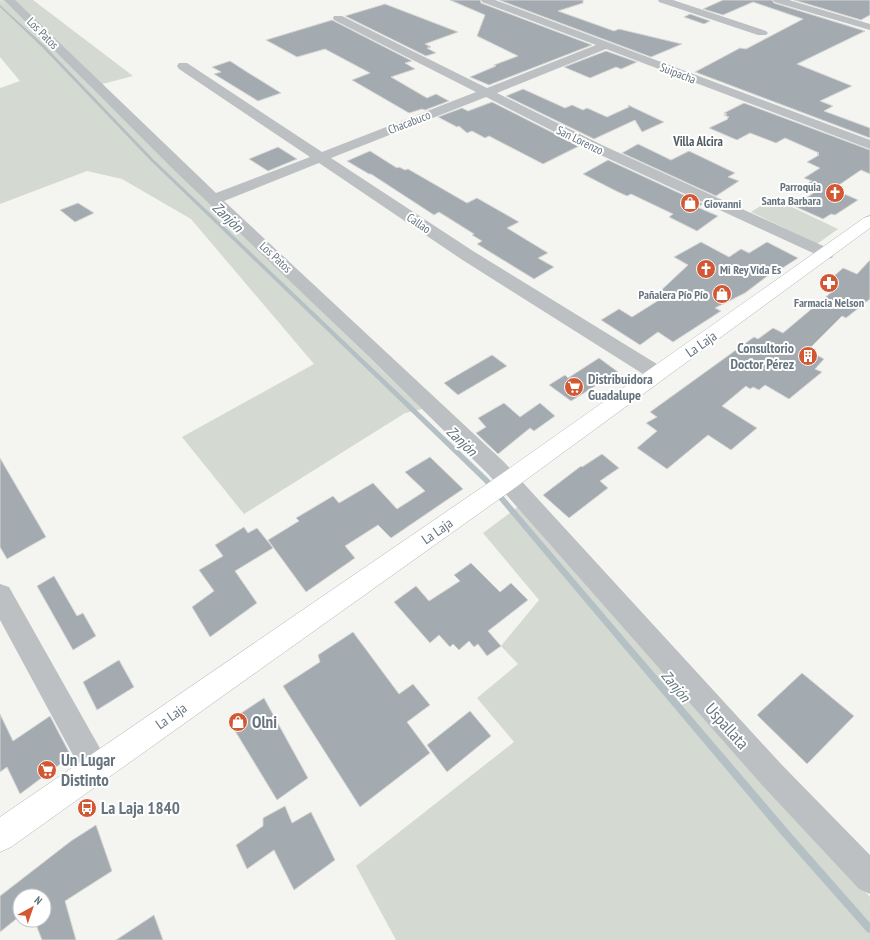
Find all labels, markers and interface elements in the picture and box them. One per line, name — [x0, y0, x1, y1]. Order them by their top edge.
street label: Los Patos — [24, 14, 62, 52]
street label: Suipacha — [658, 59, 698, 87]
street label: Chacabuco — [386, 107, 432, 137]
street label: San Lorenzo — [554, 122, 606, 158]
district label: Villa Alcira — [672, 133, 723, 150]
place label: Parroquia Santa Barbara — [761, 179, 821, 208]
church icon: Parroquia Santa Barbara — [824, 182, 846, 204]
shop icon: Giovanni — [679, 192, 701, 214]
place label: Giovanni — [704, 196, 741, 211]
water label: Zanjón — [209, 198, 248, 237]
street label: Callao — [404, 210, 434, 236]
street label: Los Patos — [257, 238, 295, 276]
church icon: Mi Rey Vida Es — [695, 258, 717, 280]
place label: Mi Rey Vida Es — [720, 262, 781, 277]
pharmacy icon: Farmacia Nelson — [818, 272, 840, 294]
shop icon: Pañalera Pío Pío — [711, 283, 733, 305]
place label: Pañalera Pío Pío — [638, 287, 709, 302]
place label: Farmacia Nelson — [794, 295, 864, 310]
street label: La Laja — [682, 327, 720, 361]
place label: Consultorio Doctor Pérez — [730, 339, 794, 373]
building icon: Consultorio Doctor Pérez — [797, 345, 819, 367]
place label: Distribuidora Guadalupe — [588, 370, 653, 404]
supermarket icon: Distribuidora Guadalupe — [563, 376, 585, 398]
water label: Zanjón — [443, 422, 482, 461]
street label: La Laja — [418, 514, 456, 548]
water label: Zanjón — [657, 666, 696, 707]
street label: Uspallata — [700, 698, 754, 754]
street label: La Laja — [152, 699, 190, 733]
shop icon: Olni — [227, 711, 249, 733]
place label: Olni — [252, 711, 277, 733]
place label: Un Lugar Distinto — [61, 749, 115, 791]
supermarket icon: Un Lugar Distinto — [36, 759, 58, 781]
bus stop icon: La Laja 1840 — [76, 797, 98, 819]
place label: La Laja 1840 — [101, 797, 180, 819]
north arrow — [12, 888, 52, 928]
text: N — [32, 893, 45, 908]

